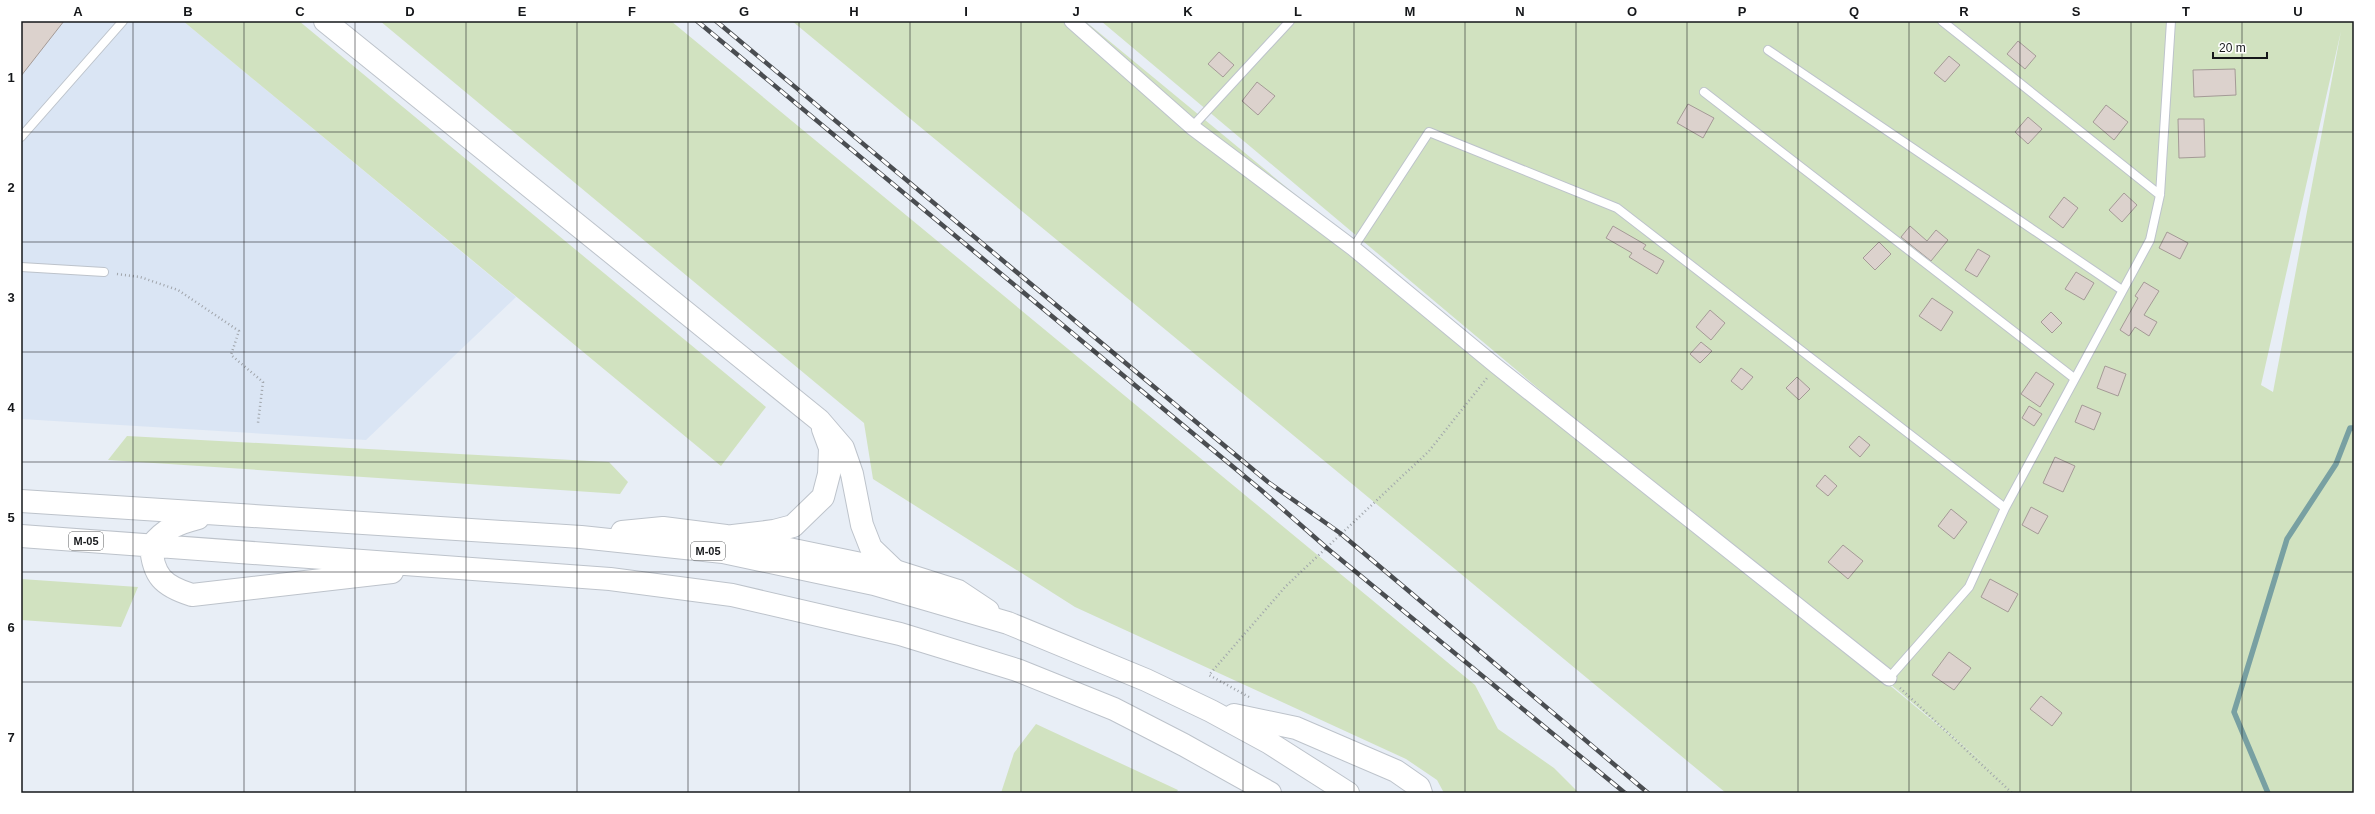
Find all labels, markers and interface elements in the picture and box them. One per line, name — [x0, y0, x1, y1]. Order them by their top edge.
text: A — [73, 4, 83, 19]
text: B — [183, 4, 193, 19]
text: C — [295, 4, 305, 19]
text: D — [405, 4, 415, 19]
text: E — [518, 4, 527, 19]
text: F — [628, 4, 636, 19]
text: G — [739, 4, 749, 19]
text: H — [849, 4, 859, 19]
text: I — [964, 4, 968, 19]
text: J — [1072, 4, 1080, 19]
text: K — [1183, 4, 1193, 19]
text: L — [1294, 4, 1302, 19]
text: M — [1405, 4, 1415, 19]
text: N — [1515, 4, 1525, 19]
text: O — [1627, 4, 1637, 19]
text: P — [1738, 4, 1747, 19]
text: Q — [1849, 4, 1859, 19]
text: R — [1959, 4, 1969, 19]
text: S — [2072, 4, 2081, 19]
text: T — [2182, 4, 2190, 19]
text: U — [2293, 4, 2303, 19]
scale bar — [2213, 34, 2267, 60]
text: 20 m — [2219, 41, 2246, 55]
text: 1 — [7, 70, 15, 85]
text: 2 — [7, 180, 15, 195]
text: 3 — [7, 290, 15, 305]
text: 4 — [7, 400, 15, 415]
text: 5 — [7, 510, 15, 525]
road number: М-05 — [69, 532, 103, 550]
road number: М-05 — [691, 542, 725, 560]
text: 6 — [7, 620, 15, 635]
text: 7 — [7, 730, 15, 745]

